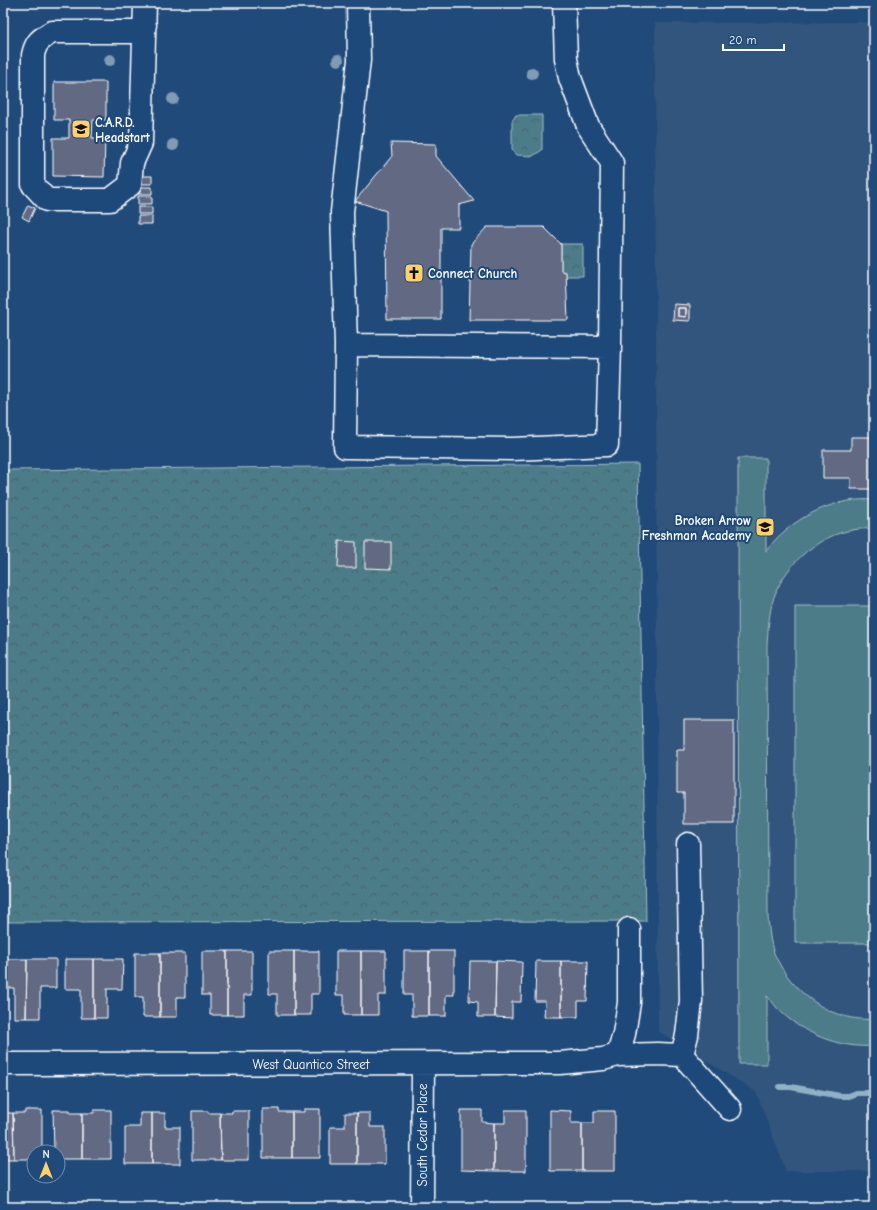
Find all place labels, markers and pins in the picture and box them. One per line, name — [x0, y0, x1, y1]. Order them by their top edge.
place label: C.A.R.D. Headstart — [95, 115, 150, 145]
school or university icon: C.A.R.D. Headstart — [70, 118, 92, 140]
church icon: Connect Church — [403, 262, 425, 284]
place label: Connect Church — [428, 266, 517, 281]
place label: Broken Arrow Freshman Academy — [642, 513, 751, 543]
school or university icon: Broken Arrow Freshman Academy — [754, 516, 776, 538]

